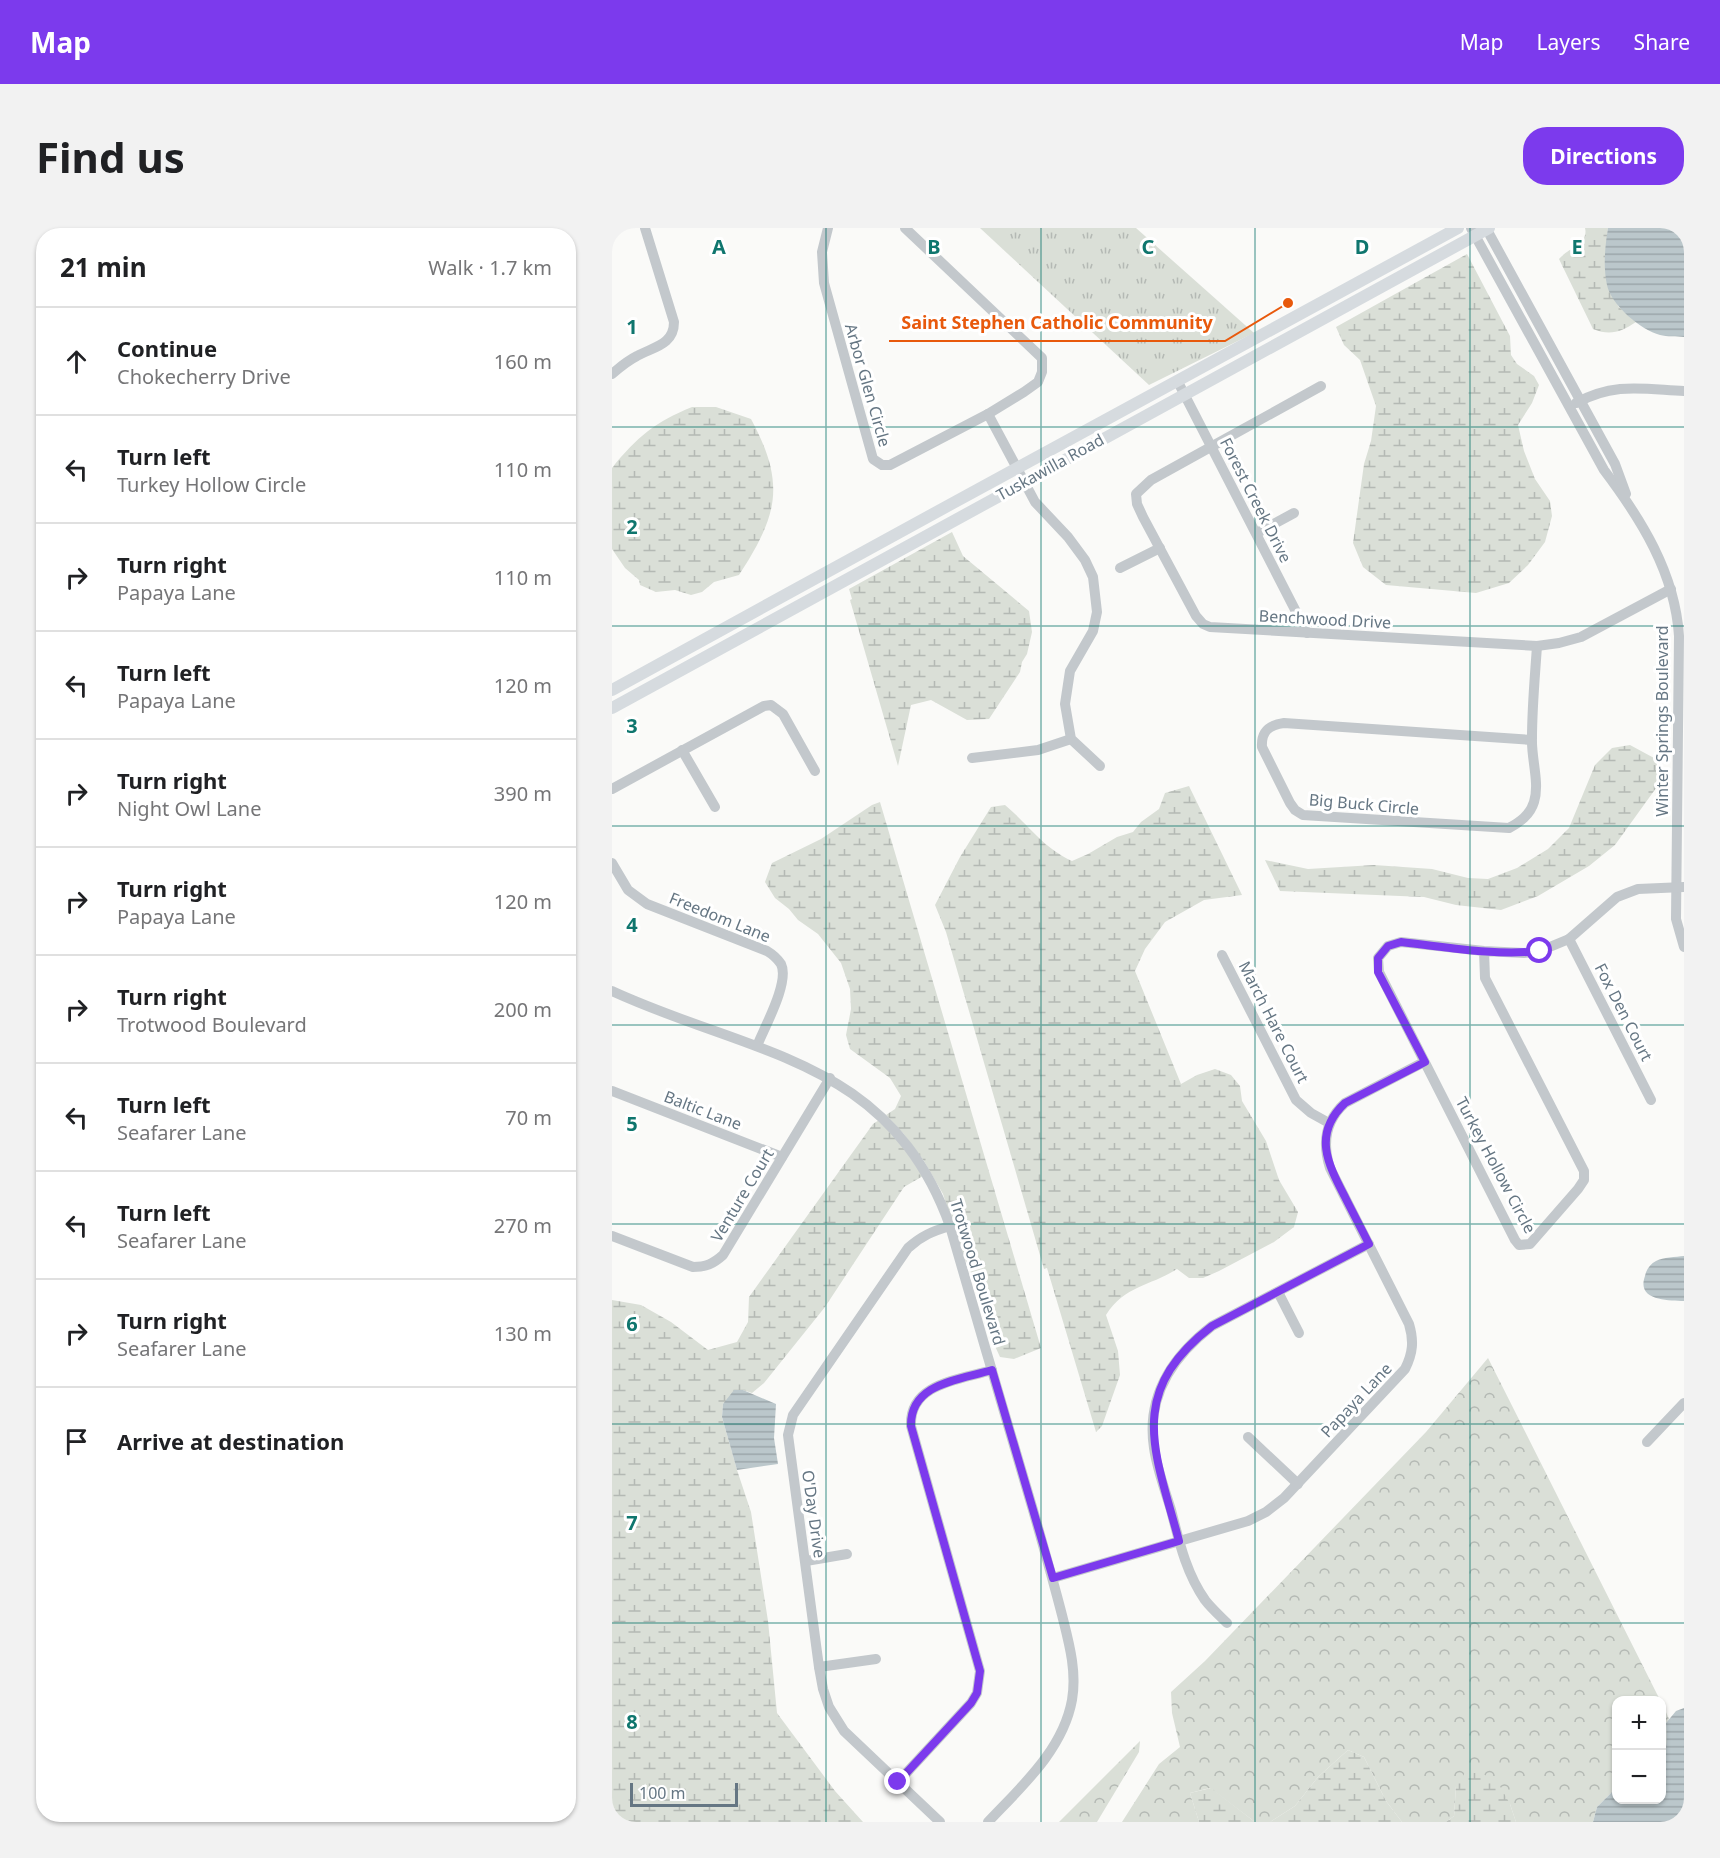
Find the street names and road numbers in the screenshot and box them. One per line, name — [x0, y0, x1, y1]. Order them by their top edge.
street label: Arbor Glen Circle — [840, 321, 896, 449]
street label: Tuskawilla Road — [992, 428, 1108, 506]
street label: Forest Creek Drive — [1215, 434, 1297, 566]
street label: Benchwood Drive — [1258, 605, 1392, 633]
street label: Winter Springs Boulevard — [1651, 625, 1673, 817]
street label: Big Buck Circle — [1308, 788, 1420, 820]
street label: Freedom Lane — [666, 887, 774, 947]
street label: March Hare Court — [1234, 957, 1314, 1087]
street label: Fox Den Court — [1590, 959, 1658, 1065]
street label: Baltic Lane — [661, 1085, 745, 1135]
street label: Turkey Hollow Circle — [1451, 1093, 1541, 1237]
street label: Venture Court — [705, 1144, 779, 1246]
street label: Trotwood Boulevard — [945, 1196, 1011, 1348]
street label: Papaya Lane — [1316, 1358, 1396, 1442]
street label: O'Day Drive — [797, 1469, 831, 1559]

